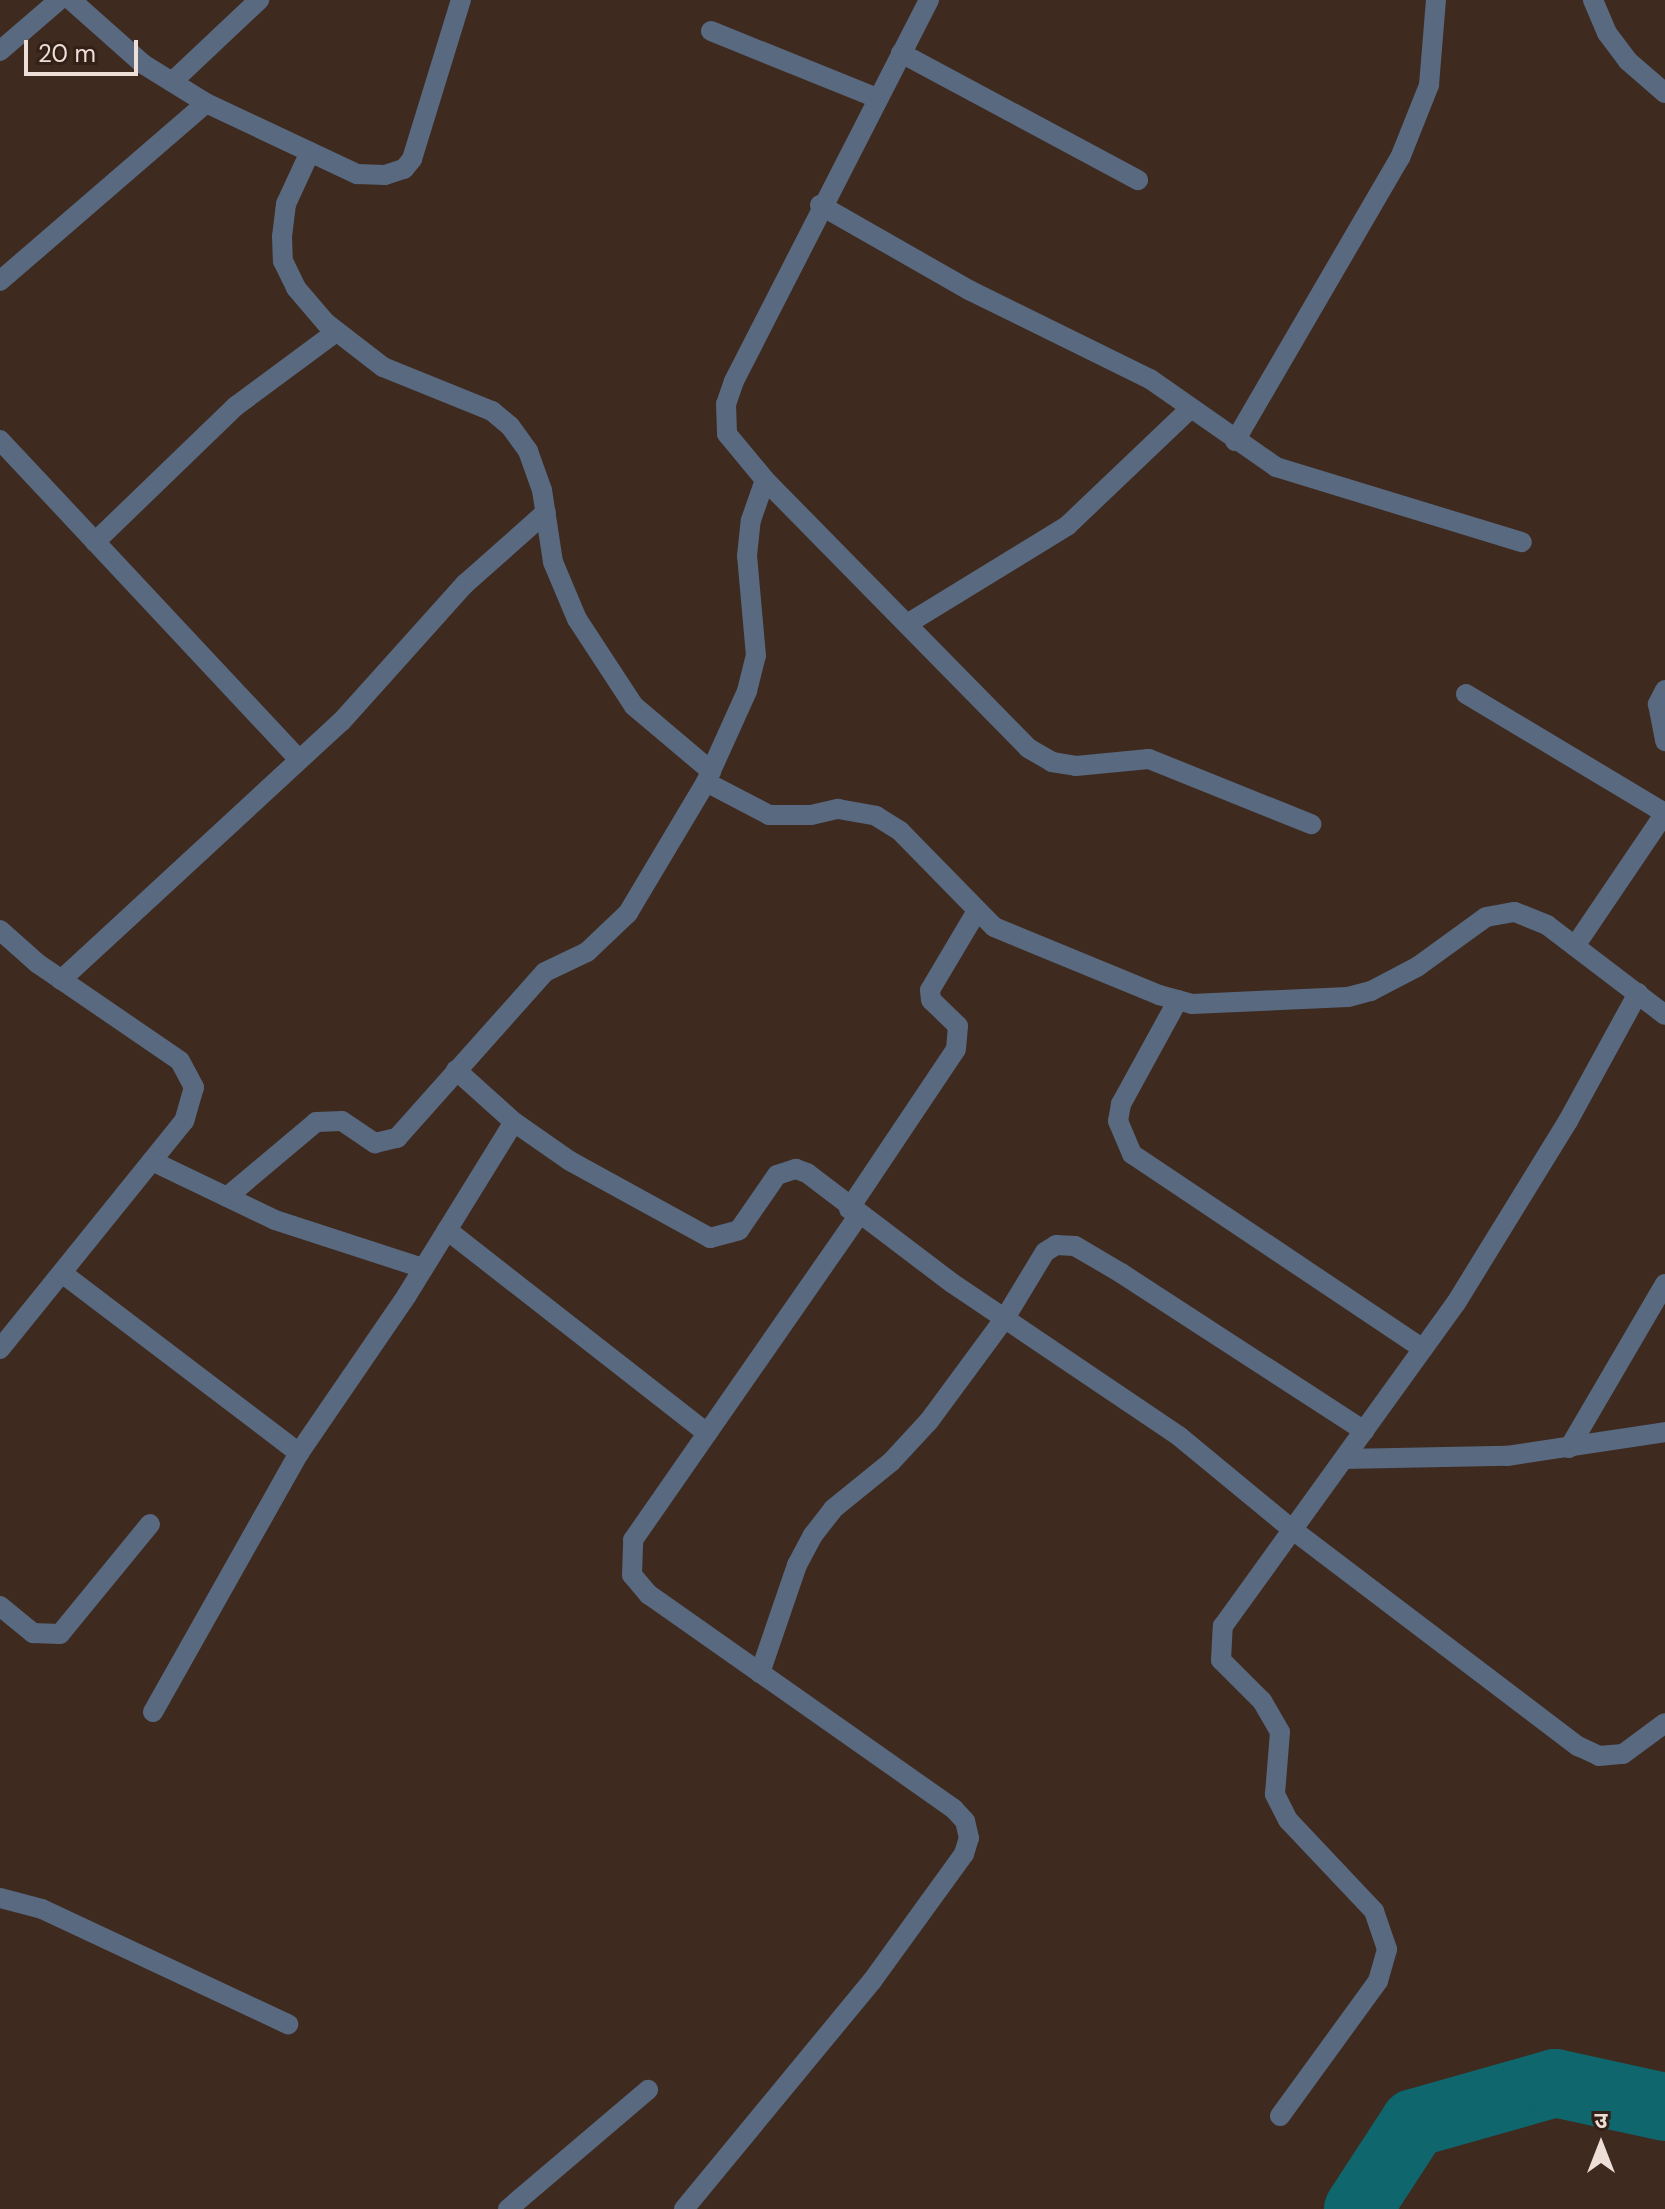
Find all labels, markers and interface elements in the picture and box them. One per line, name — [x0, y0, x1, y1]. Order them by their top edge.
scale bar — [28, 24, 142, 74]
text: 20 m — [38, 38, 96, 69]
north arrow — [1561, 2105, 1641, 2185]
text: उ — [1595, 2106, 1607, 2135]

